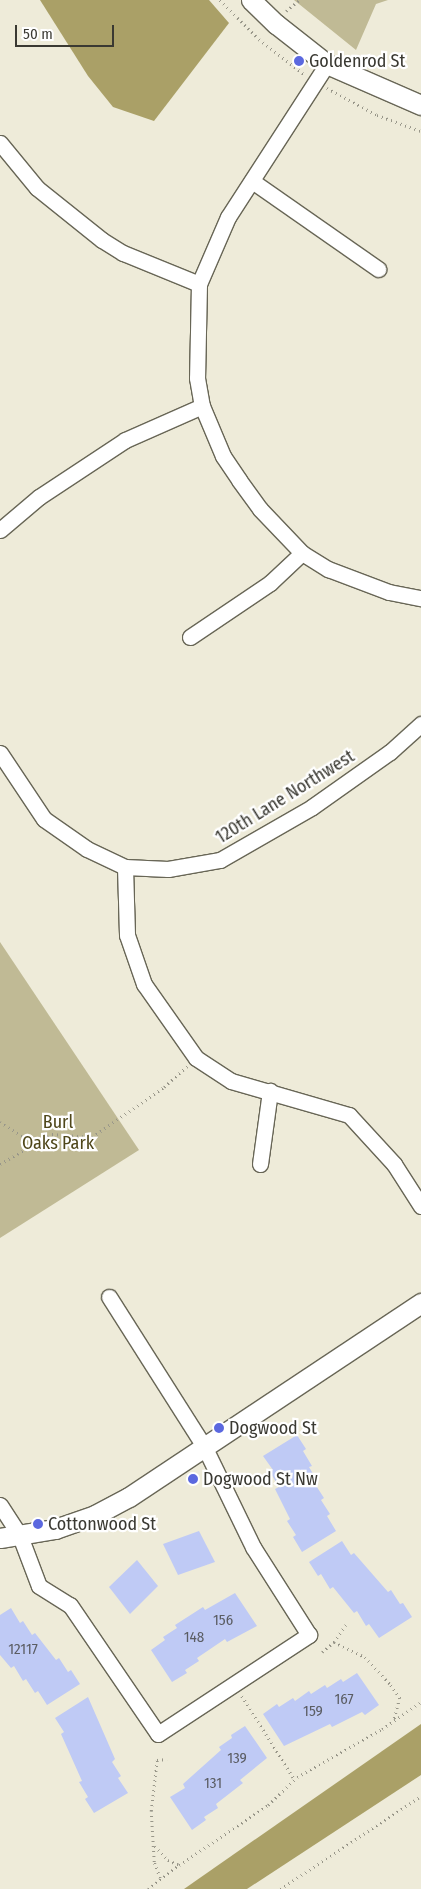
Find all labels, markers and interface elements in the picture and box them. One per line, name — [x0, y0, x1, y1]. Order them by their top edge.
scale bar — [18, 15, 116, 47]
text: 50 m — [23, 25, 53, 43]
place label: Goldenrod St — [309, 50, 405, 72]
marker: Goldenrod St — [293, 55, 305, 67]
street label: 120th Lane Northwest — [212, 746, 358, 848]
park label: Burl Oaks Park — [22, 1112, 94, 1154]
place label: Dogwood St — [229, 1417, 317, 1439]
marker: Dogwood St — [213, 1422, 225, 1434]
place label: Dogwood St Nw — [203, 1468, 318, 1490]
marker: Dogwood St Nw — [187, 1473, 199, 1485]
place label: Cottonwood St — [48, 1513, 156, 1535]
marker: Cottonwood St — [32, 1518, 44, 1530]
house number: 156 — [213, 1612, 233, 1630]
house number: 148 — [184, 1629, 204, 1647]
house number: 12117 — [8, 1641, 38, 1659]
house number: 167 — [334, 1691, 354, 1709]
house number: 159 — [303, 1703, 323, 1721]
house number: 139 — [227, 1750, 247, 1768]
house number: 131 — [204, 1775, 222, 1793]

